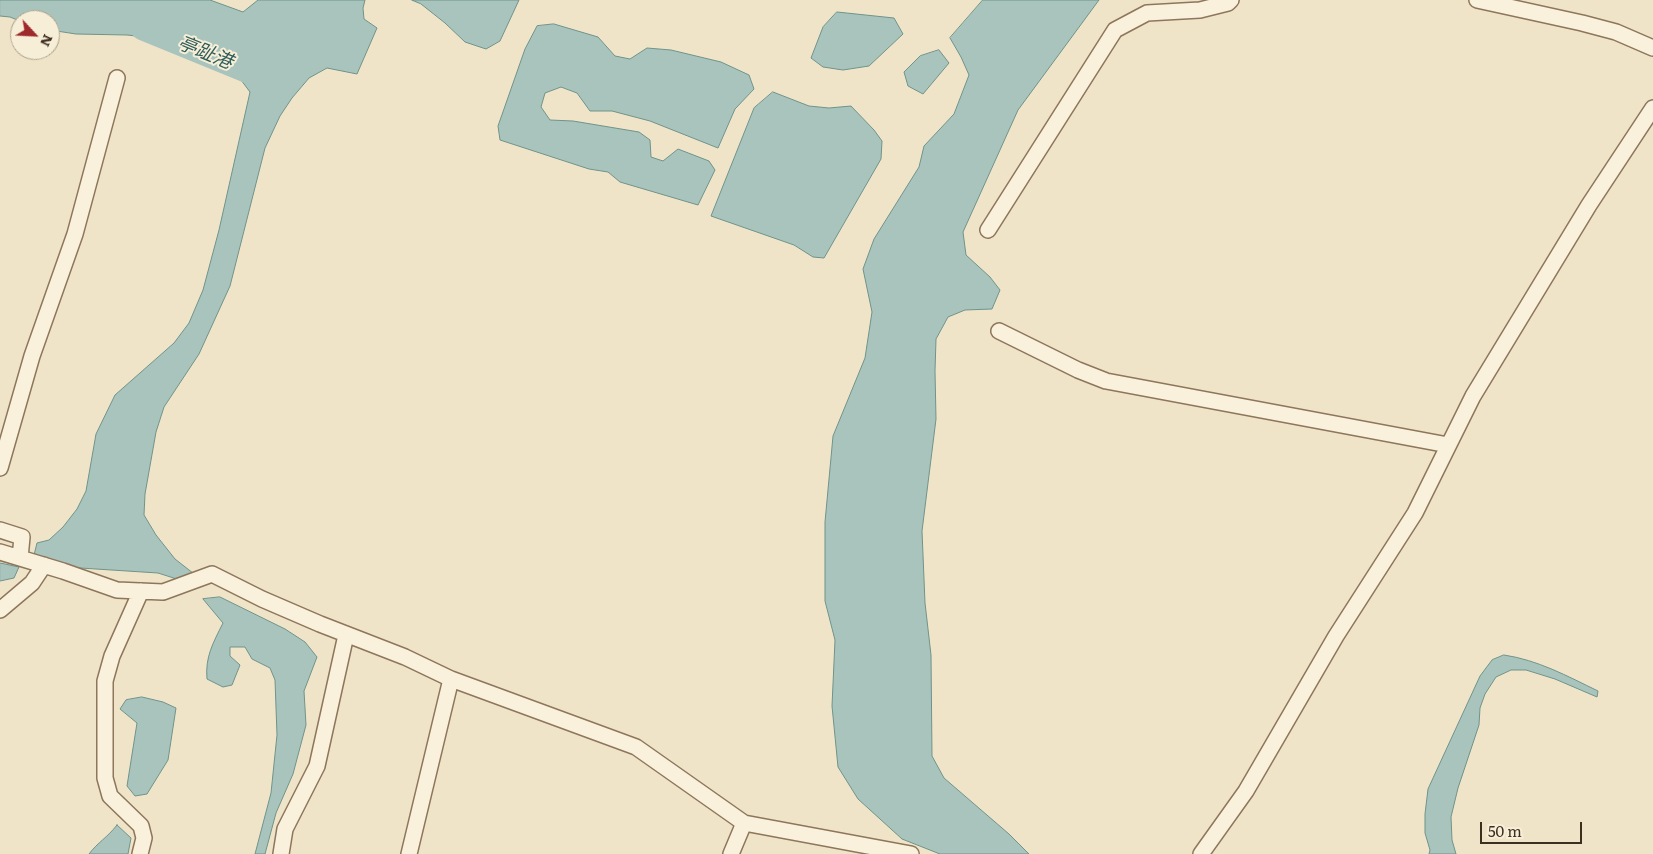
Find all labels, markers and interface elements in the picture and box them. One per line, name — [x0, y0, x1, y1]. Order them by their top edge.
north arrow — [10, 10, 60, 60]
text: N — [36, 31, 59, 50]
water label: 亭趾港 — [174, 32, 236, 74]
scale bar — [1483, 812, 1586, 844]
text: 50 m — [1488, 819, 1522, 842]

